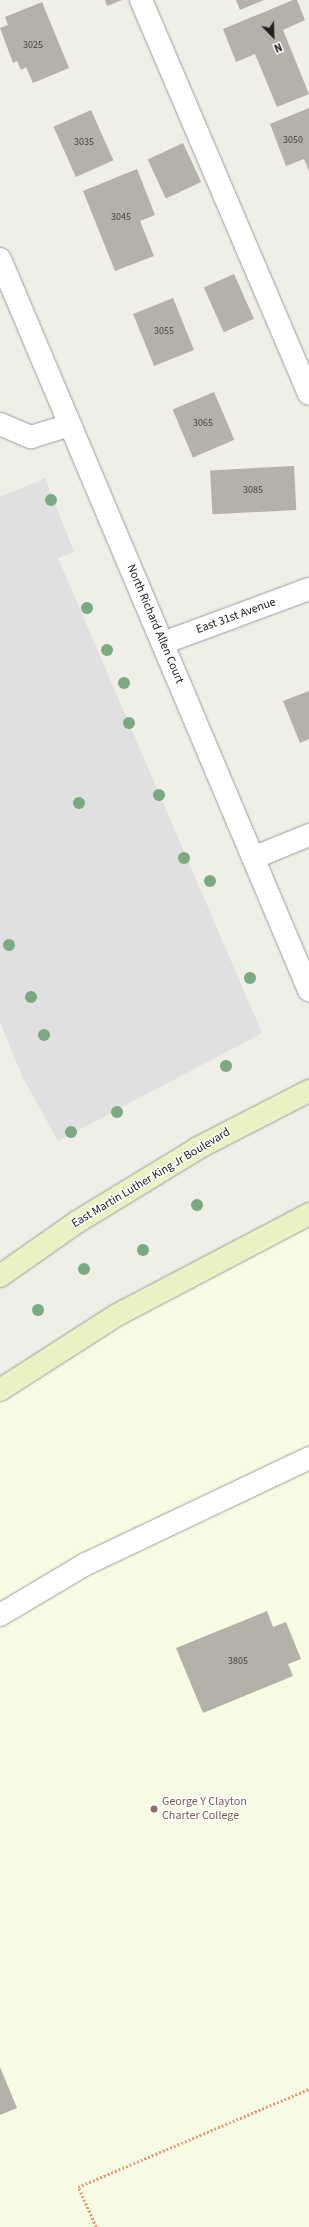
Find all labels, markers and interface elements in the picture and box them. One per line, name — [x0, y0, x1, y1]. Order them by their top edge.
north arrow — [253, 16, 293, 56]
text: N — [272, 39, 284, 56]
house number: 3025 — [23, 40, 43, 52]
house number: 3050 — [283, 135, 303, 147]
house number: 3035 — [74, 137, 94, 149]
house number: 3045 — [111, 212, 131, 224]
house number: 3055 — [154, 326, 174, 338]
house number: 3065 — [193, 418, 213, 430]
house number: 3085 — [243, 485, 263, 497]
street label: North Richard Allen Court — [123, 562, 187, 686]
street label: East 31st Avenue — [194, 595, 278, 637]
street label: East Martin Luther King Jr Boulevard — [69, 1125, 233, 1231]
house number: 3805 — [228, 1656, 248, 1668]
place label: George Y Clayton Charter College — [162, 1795, 247, 1823]
marker: George Y Clayton Charter College — [149, 1804, 159, 1814]

